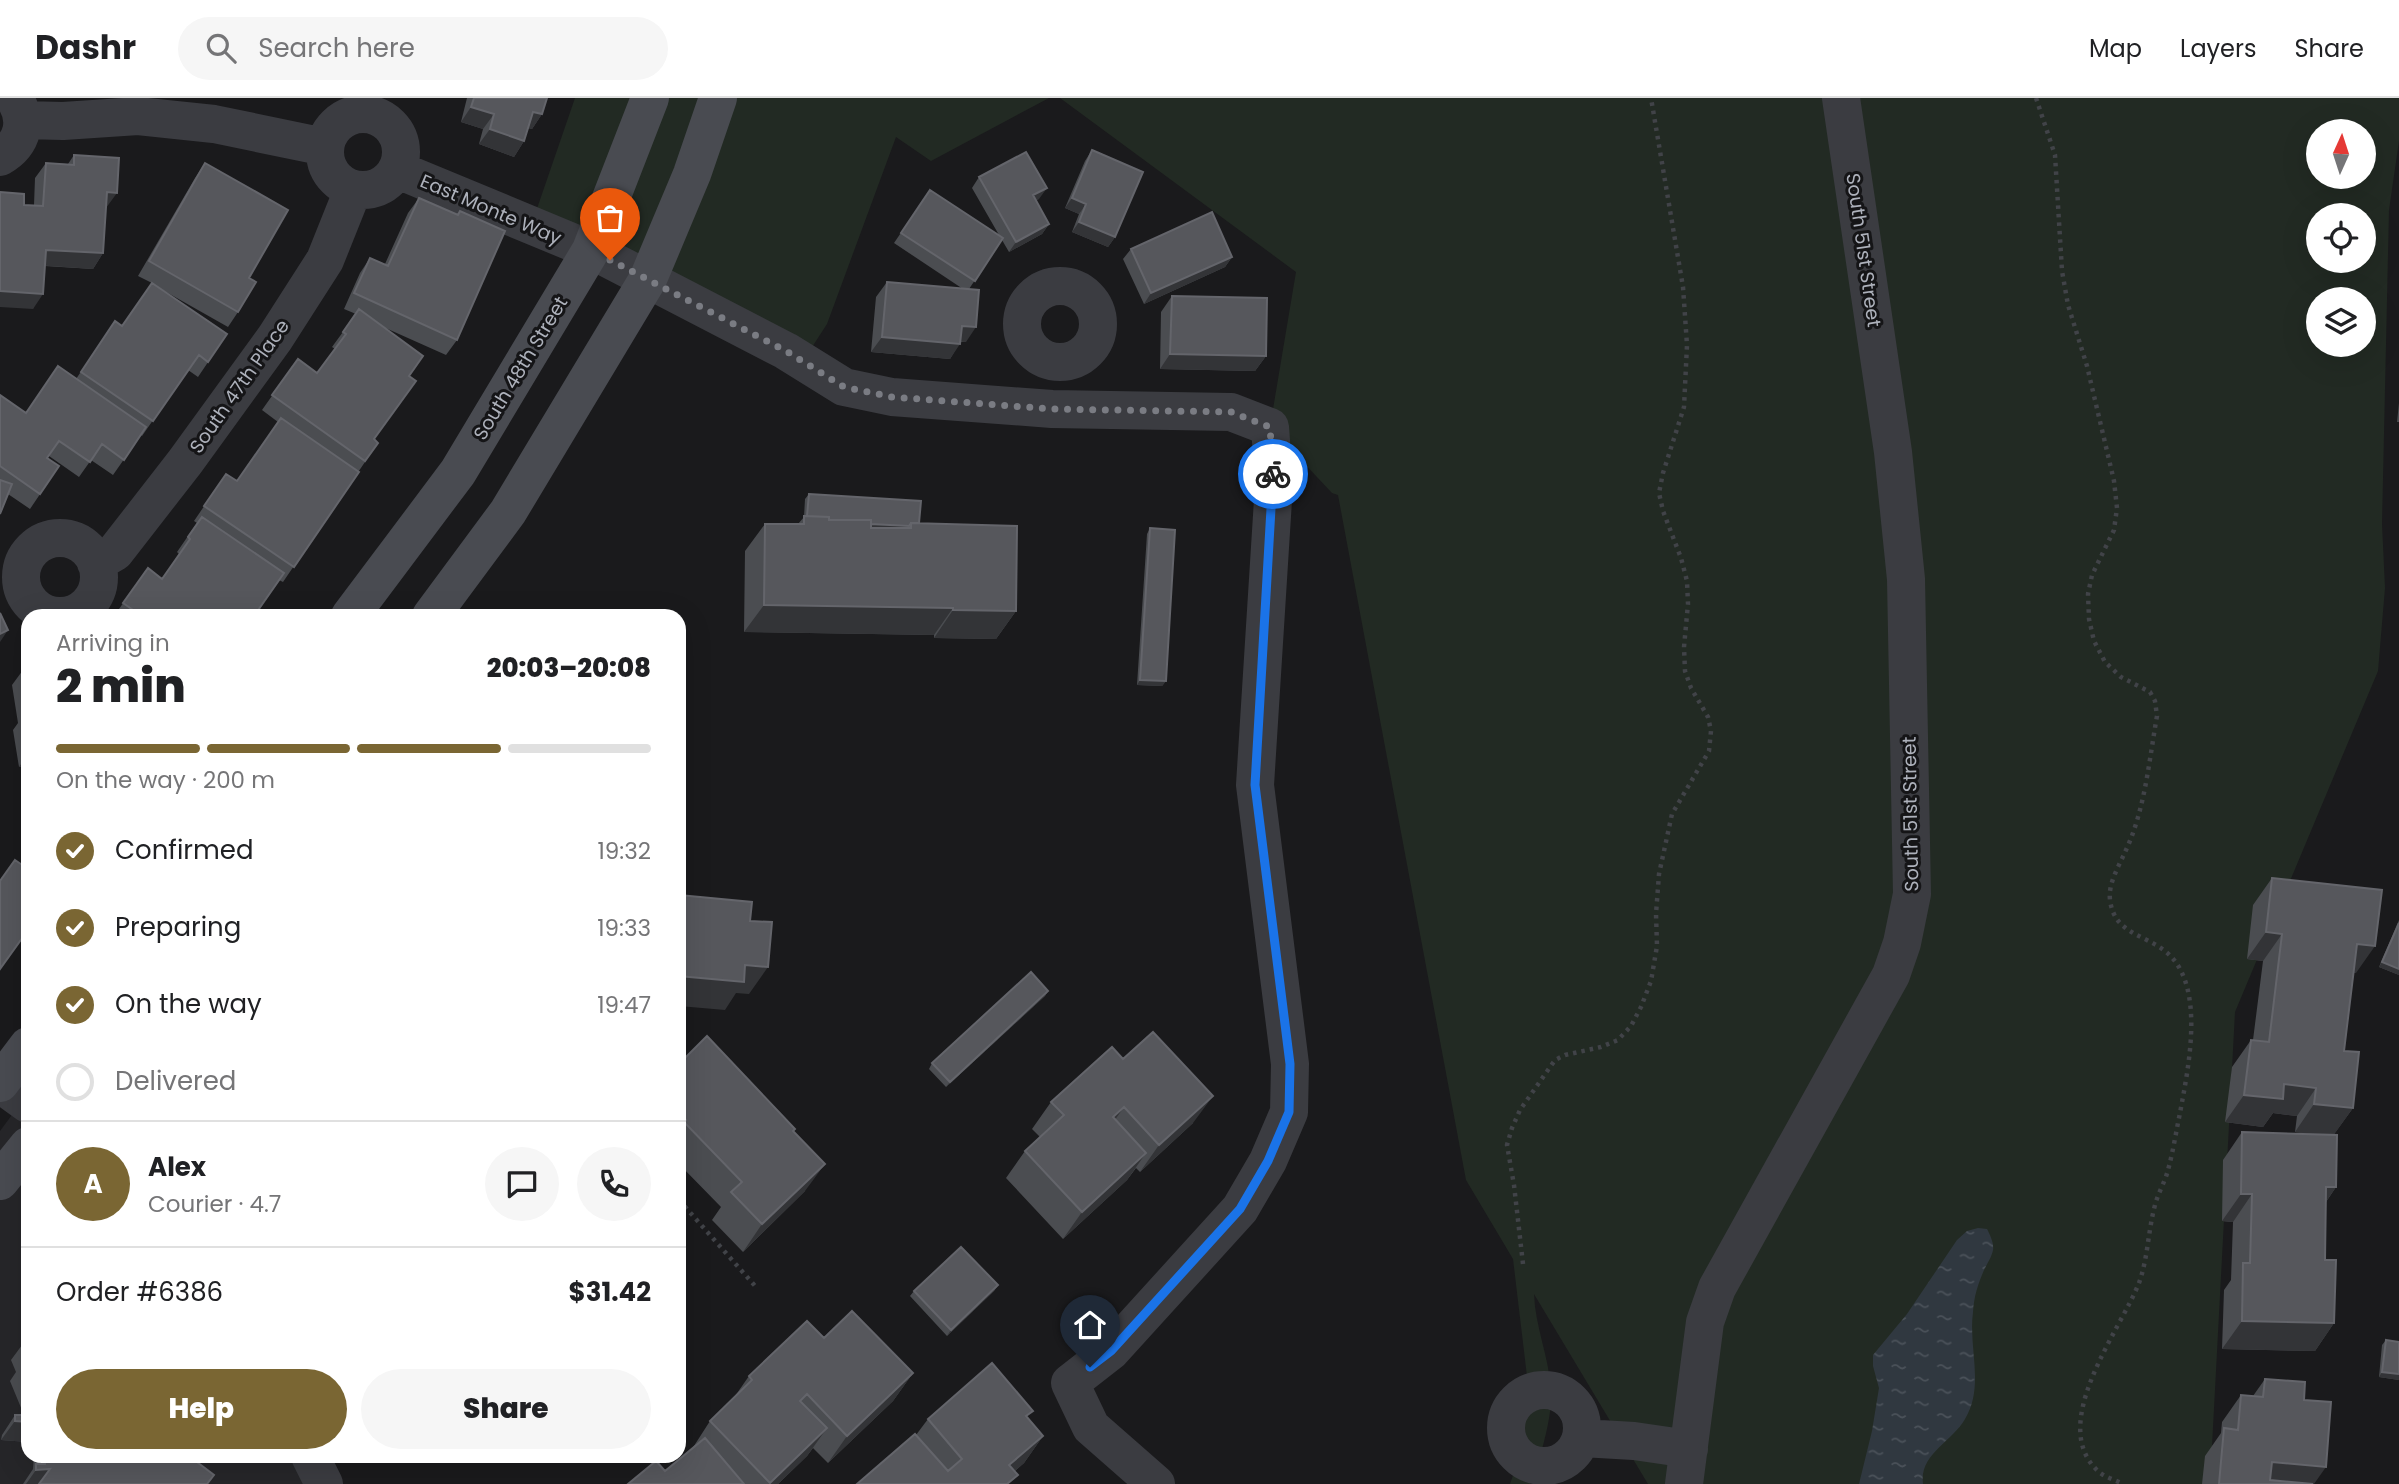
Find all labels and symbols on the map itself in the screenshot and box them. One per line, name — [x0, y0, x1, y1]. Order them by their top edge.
north arrow — [2306, 119, 2376, 189]
street label: East Monte Way — [416, 168, 566, 252]
street label: South 51st Street — [1839, 171, 1888, 329]
pin — [580, 188, 640, 260]
street label: South 48th Street — [467, 291, 574, 445]
street label: South 47th Place — [183, 314, 296, 459]
courier — [1238, 439, 1308, 509]
street label: South 51st Street — [1896, 736, 1925, 892]
pin — [1060, 1295, 1120, 1367]

